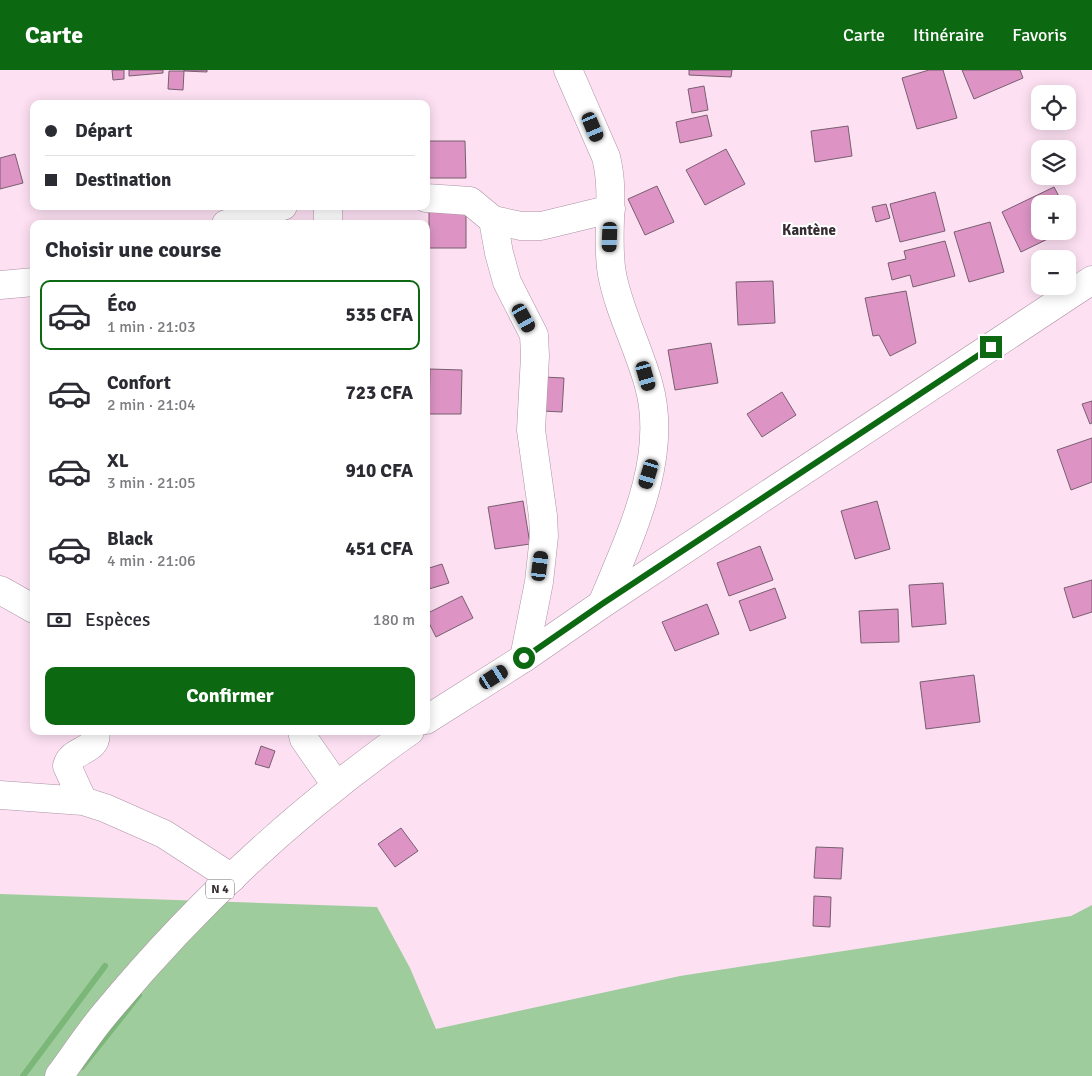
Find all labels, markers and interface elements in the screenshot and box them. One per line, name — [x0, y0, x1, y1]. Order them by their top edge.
text: Carte — [25, 20, 83, 50]
text: Carte — [843, 24, 885, 46]
text: Itinéraire — [913, 24, 984, 46]
text: Favoris — [1012, 24, 1067, 46]
map controls — [1031, 85, 1076, 295]
button: locate — [1031, 85, 1076, 130]
car — [580, 110, 605, 144]
text: Départ — [75, 119, 132, 143]
button: layers — [1031, 140, 1076, 185]
text: Destination — [75, 168, 171, 192]
button: + — [1031, 195, 1076, 240]
district label: Kantène — [782, 221, 836, 239]
car — [601, 222, 618, 252]
text: Choisir une course — [45, 236, 221, 263]
button: − — [1031, 250, 1076, 295]
icon: car — [47, 293, 92, 338]
text: Éco — [107, 293, 137, 317]
car — [510, 301, 537, 335]
text: 535 CFA — [345, 303, 413, 327]
text: 1 min · 21:03 — [107, 317, 196, 337]
route end — [980, 336, 1002, 358]
car — [634, 360, 657, 392]
icon: car — [47, 371, 92, 416]
text: Confort — [107, 371, 171, 395]
text: 723 CFA — [345, 381, 413, 405]
text: 2 min · 21:04 — [107, 395, 196, 415]
icon: car — [47, 449, 92, 494]
text: XL — [107, 449, 129, 473]
car — [637, 457, 660, 491]
text: 910 CFA — [345, 459, 413, 483]
text: 3 min · 21:05 — [107, 473, 196, 493]
icon: car — [47, 527, 92, 572]
text: Black — [107, 527, 153, 551]
text: 451 CFA — [345, 537, 413, 561]
car — [530, 550, 549, 582]
text: 4 min · 21:06 — [107, 551, 196, 571]
icon: cash — [45, 606, 73, 634]
text: Espèces — [85, 608, 150, 632]
text: 180 m — [373, 610, 415, 630]
route start — [513, 647, 535, 669]
car — [477, 663, 510, 691]
button: Confirmer — [45, 667, 415, 725]
road number: N 4 — [206, 880, 234, 899]

